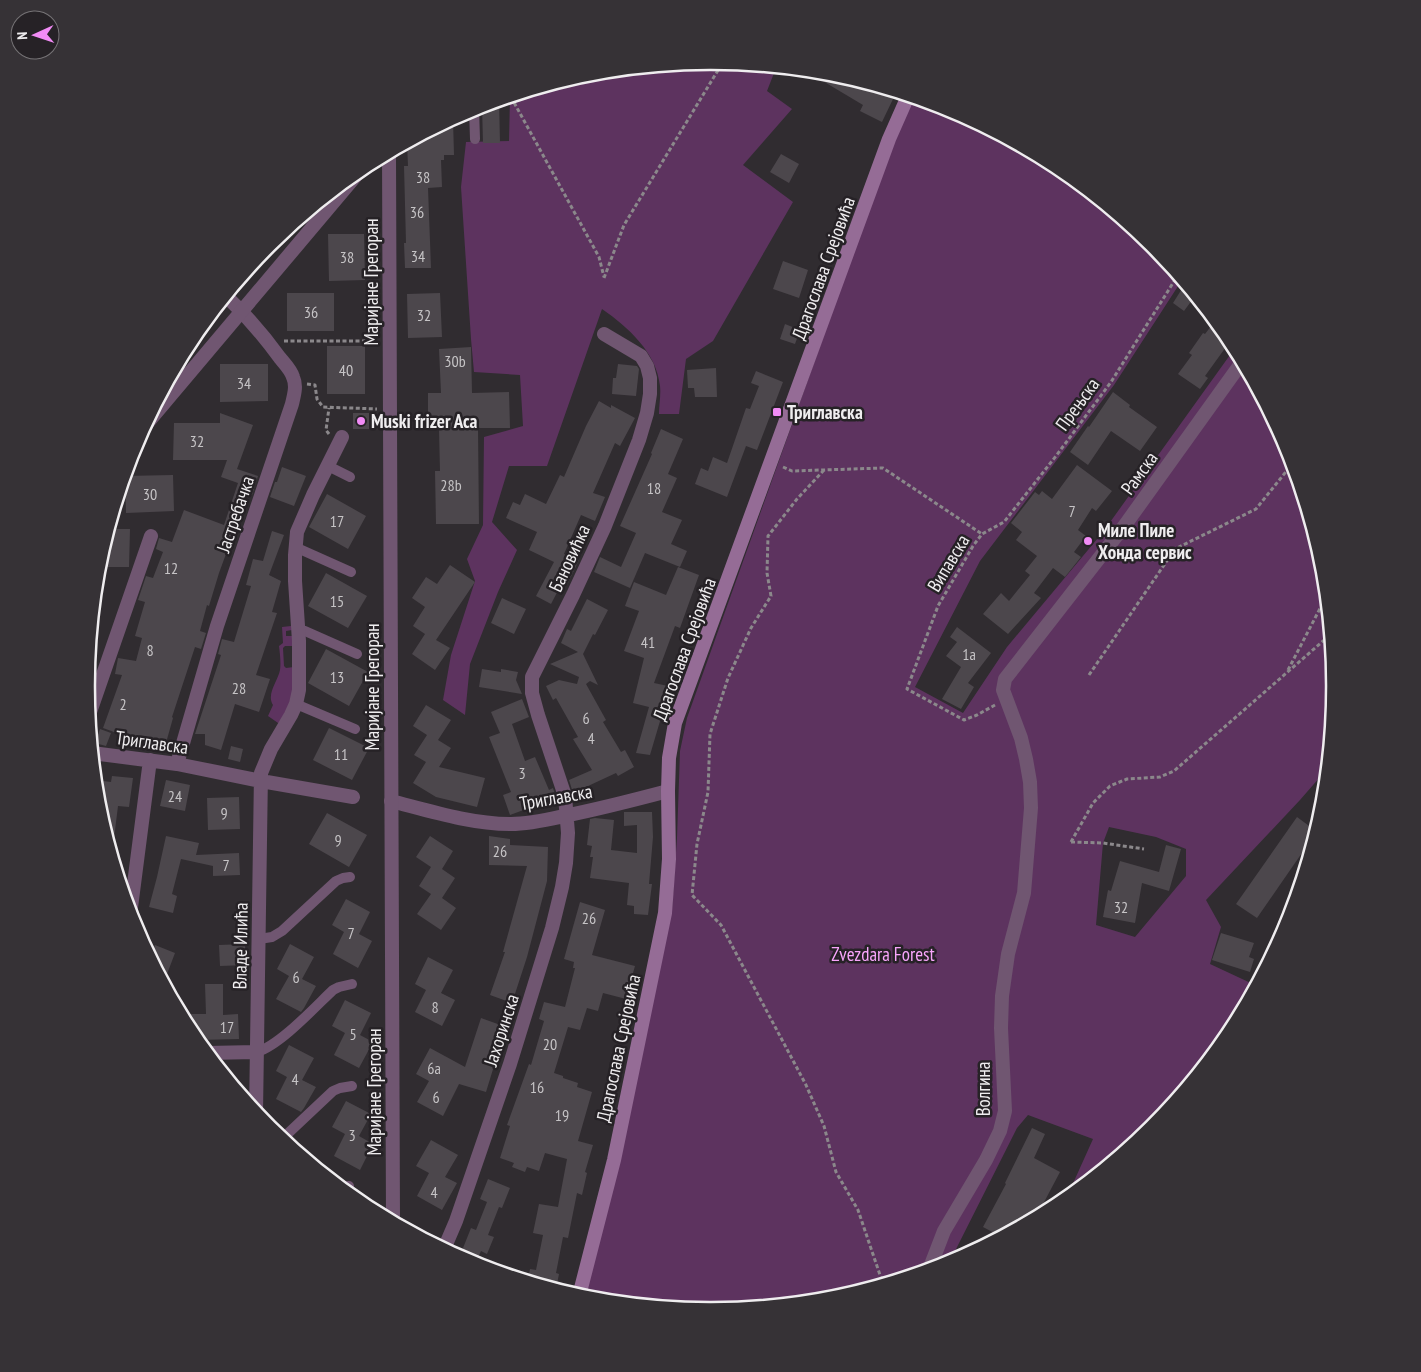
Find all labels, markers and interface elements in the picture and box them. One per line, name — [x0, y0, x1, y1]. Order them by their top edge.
north arrow — [10, 10, 60, 60]
text: N — [13, 31, 31, 40]
house number: 38 — [416, 167, 430, 187]
street label: Драгослава Срејовића — [786, 193, 860, 343]
house number: 36 — [410, 202, 424, 222]
street label: Маријане Грегоран — [359, 218, 383, 346]
house number: 34 — [411, 246, 425, 266]
house number: 38 — [340, 247, 354, 267]
house number: 36 — [304, 302, 318, 322]
house number: 32 — [417, 305, 431, 325]
house number: 30b — [444, 351, 466, 371]
house number: 40 — [339, 360, 353, 380]
house number: 34 — [237, 373, 251, 393]
street label: Прењска — [1050, 373, 1104, 435]
place label: Триглавска — [787, 400, 863, 424]
marker: Триглавска — [771, 406, 783, 418]
place label: Muski frizer Aca — [371, 409, 478, 433]
marker: Muski frizer Aca — [355, 415, 367, 427]
house number: 32 — [190, 431, 204, 451]
street label: Рамска — [1115, 447, 1163, 499]
street label: Јастребачка — [210, 473, 259, 556]
house number: 28b — [440, 475, 462, 495]
house number: 18 — [647, 478, 661, 498]
house number: 30 — [143, 484, 157, 504]
house number: 7 — [1068, 501, 1076, 521]
house number: 17 — [330, 511, 344, 531]
place label: Миле Пиле Хонда сервис — [1098, 518, 1192, 564]
street label: Бановићка — [543, 520, 595, 596]
street label: Випавска — [922, 530, 974, 596]
marker: Миле Пиле Хонда сервис — [1082, 535, 1094, 547]
house number: 12 — [164, 558, 178, 578]
street label: Драгослава Срејовића — [647, 574, 721, 724]
house number: 15 — [330, 591, 344, 611]
street label: Маријане Грегоран — [360, 623, 384, 751]
house number: 41 — [641, 632, 655, 652]
house number: 8 — [146, 640, 154, 660]
house number: 1a — [962, 644, 976, 664]
house number: 13 — [330, 667, 344, 687]
house number: 28 — [232, 678, 246, 698]
house number: 2 — [119, 694, 127, 714]
house number: 6 — [582, 708, 590, 728]
street label: Триглавска — [114, 725, 190, 759]
house number: 4 — [587, 728, 595, 748]
house number: 11 — [334, 744, 348, 764]
house number: 3 — [518, 763, 526, 783]
street label: Триглавска — [518, 779, 594, 815]
house number: 24 — [168, 786, 182, 806]
house number: 9 — [220, 803, 228, 823]
house number: 9 — [334, 830, 342, 850]
house number: 26 — [493, 841, 507, 861]
house number: 7 — [222, 855, 230, 875]
house number: 32 — [1114, 897, 1128, 917]
street label: Владе Илића — [227, 902, 253, 990]
house number: 26 — [582, 908, 596, 928]
house number: 7 — [347, 923, 355, 943]
park label: Zvezdara Forest — [831, 942, 935, 966]
house number: 6 — [292, 967, 300, 987]
street label: Драгослава Срејовића — [591, 972, 645, 1124]
street label: Јахоринска — [478, 991, 524, 1070]
house number: 8 — [431, 997, 439, 1017]
house number: 17 — [220, 1017, 234, 1037]
house number: 5 — [349, 1024, 357, 1044]
street label: Маријане Грегоран — [362, 1028, 386, 1156]
house number: 20 — [543, 1034, 557, 1054]
house number: 6a — [427, 1058, 441, 1078]
street label: Волгина — [971, 1062, 995, 1116]
house number: 4 — [291, 1069, 299, 1089]
house number: 16 — [530, 1077, 544, 1097]
house number: 6 — [432, 1087, 440, 1107]
house number: 19 — [555, 1105, 569, 1125]
house number: 3 — [348, 1125, 356, 1145]
house number: 4 — [430, 1182, 438, 1202]

